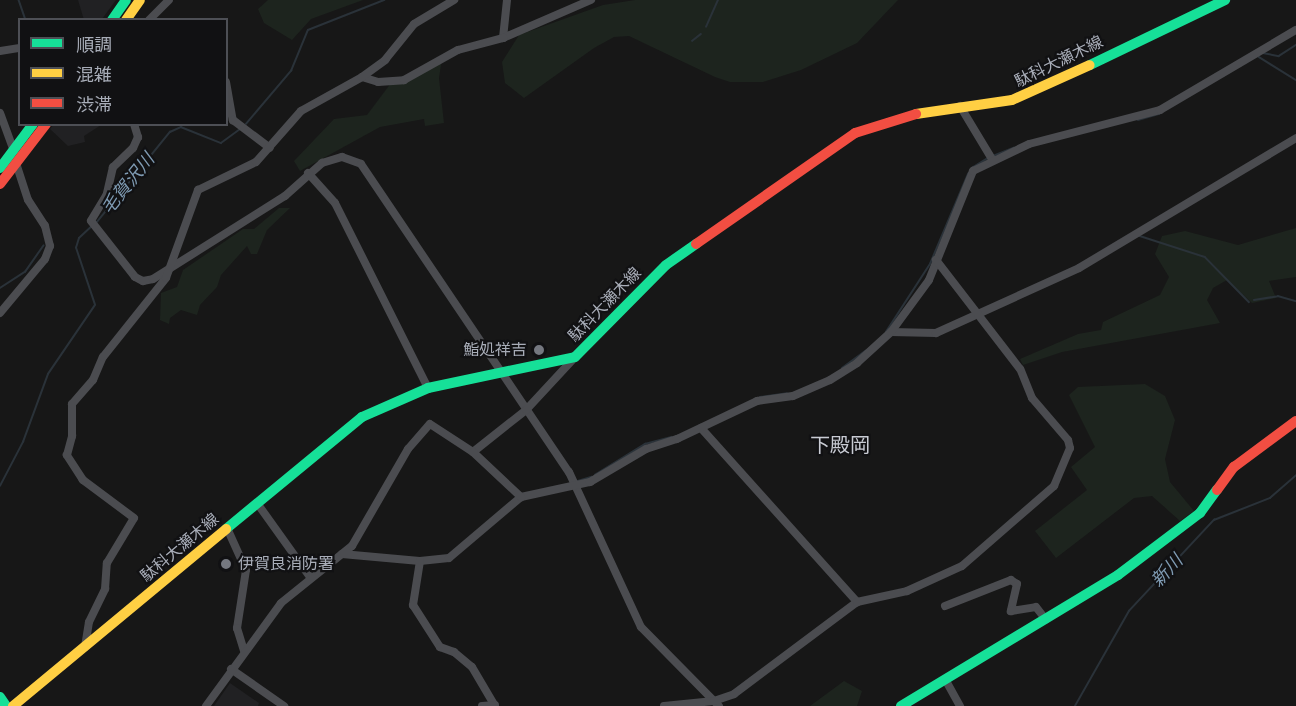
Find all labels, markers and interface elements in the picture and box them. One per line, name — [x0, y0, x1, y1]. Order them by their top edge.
legend — [18, 18, 228, 126]
street label: 駄科大瀬木線 — [1012, 32, 1106, 92]
text: 順調 — [76, 34, 112, 56]
text: 混雑 — [76, 64, 112, 86]
text: 渋滞 — [76, 94, 112, 116]
water label: 毛賀沢川 — [97, 149, 159, 219]
street label: 駄科大瀬木線 — [565, 264, 645, 346]
place label: 鮨処祥吉 — [463, 340, 527, 360]
marker: 鮨処祥吉 — [532, 343, 546, 357]
district label: 下殿岡 — [810, 433, 870, 457]
street label: 駄科大瀬木線 — [137, 510, 223, 586]
water label: 新川 — [1147, 550, 1187, 592]
place label: 伊賀良消防署 — [238, 554, 334, 574]
marker: 伊賀良消防署 — [219, 557, 233, 571]

